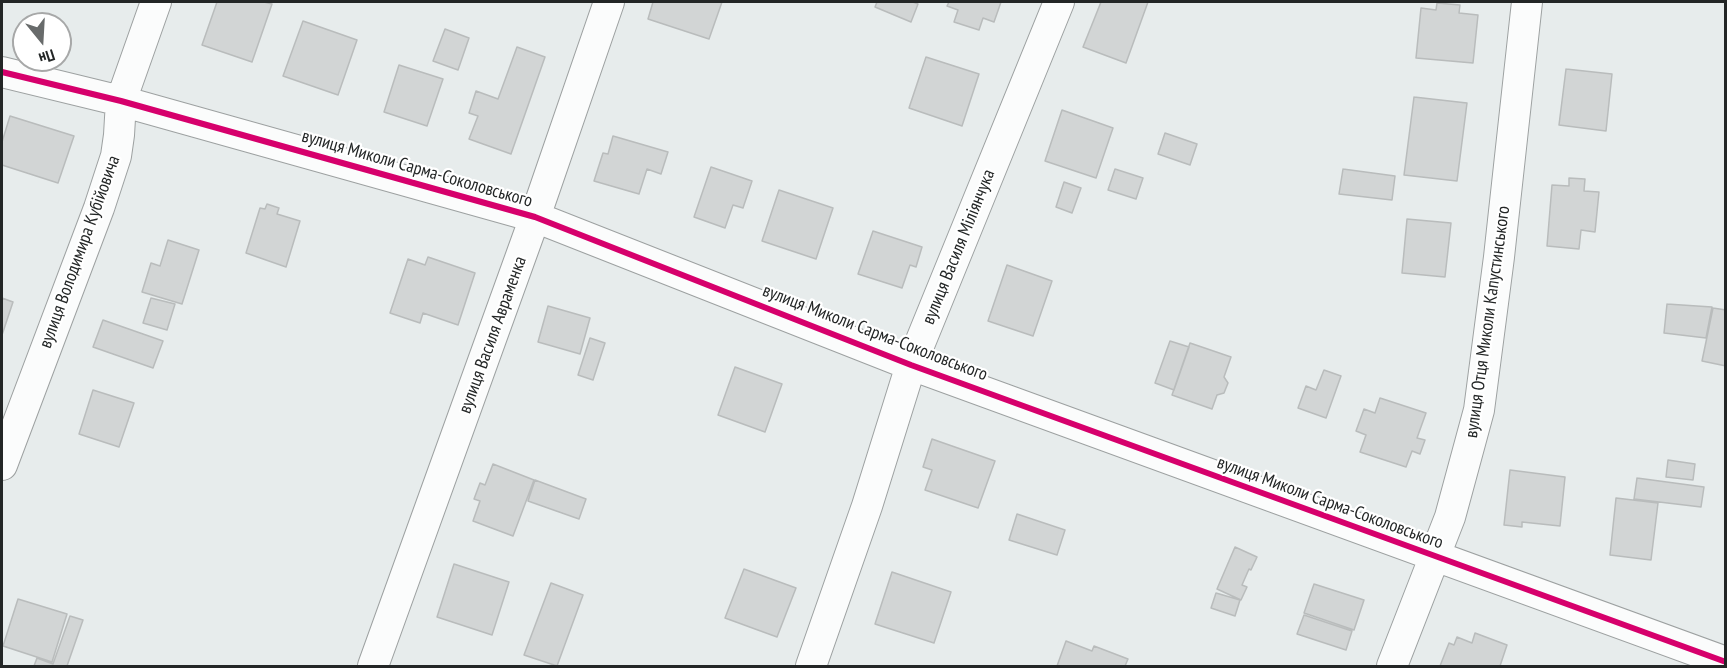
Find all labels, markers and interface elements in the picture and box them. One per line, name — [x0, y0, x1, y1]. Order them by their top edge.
north arrow — [12, 12, 72, 72]
text: Пн — [36, 45, 57, 69]
street label: вулиця Миколи Сарма-Соколовського — [299, 126, 535, 212]
street label: вулиця Володимира Кубійовича — [35, 153, 125, 351]
street label: вулиця Василя Міліянчука — [918, 166, 1000, 328]
street label: вулиця Отця Миколи Капустинського — [1461, 205, 1515, 439]
street label: вулиця Василя Авраменка — [455, 254, 531, 416]
street label: вулиця Миколи Сарма-Соколовського — [760, 280, 990, 386]
street label: вулиця Миколи Сарма-Соколовського — [1214, 452, 1446, 554]

